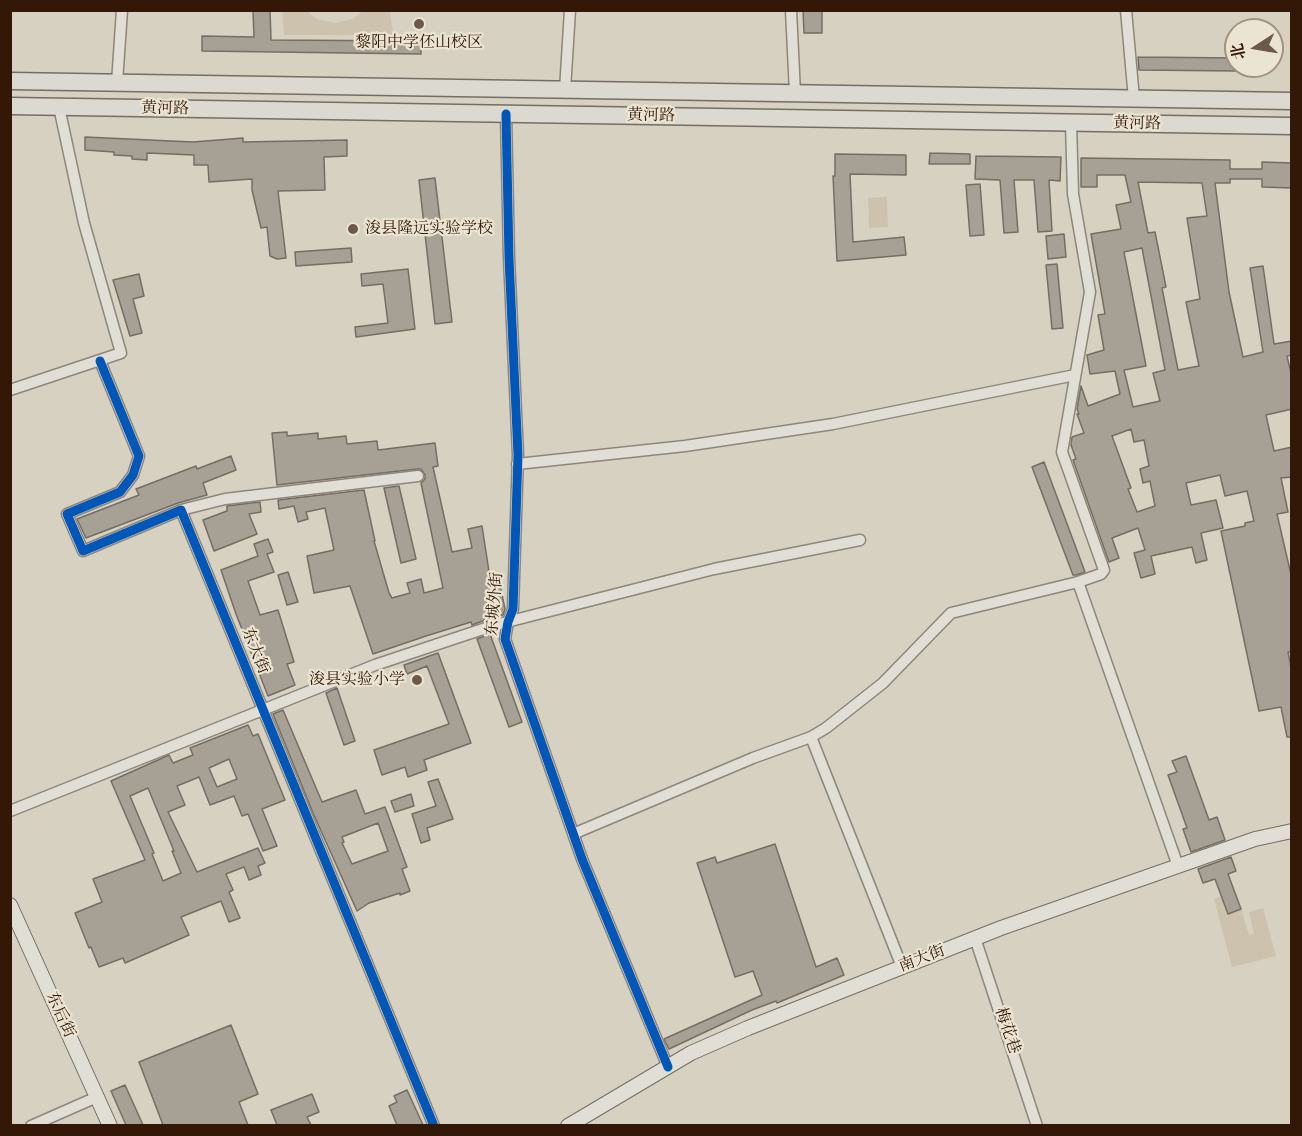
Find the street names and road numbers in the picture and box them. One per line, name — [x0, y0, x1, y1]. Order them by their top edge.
street label: 黄河路 — [141, 99, 189, 119]
street label: 黄河路 — [627, 106, 675, 126]
street label: 黄河路 — [1113, 114, 1161, 134]
street label: 东城外街 — [483, 571, 507, 637]
street label: 东大街 — [237, 625, 273, 677]
street label: 南大街 — [896, 941, 948, 977]
street label: 东后街 — [41, 989, 79, 1041]
street label: 梅花巷 — [990, 1005, 1024, 1057]

